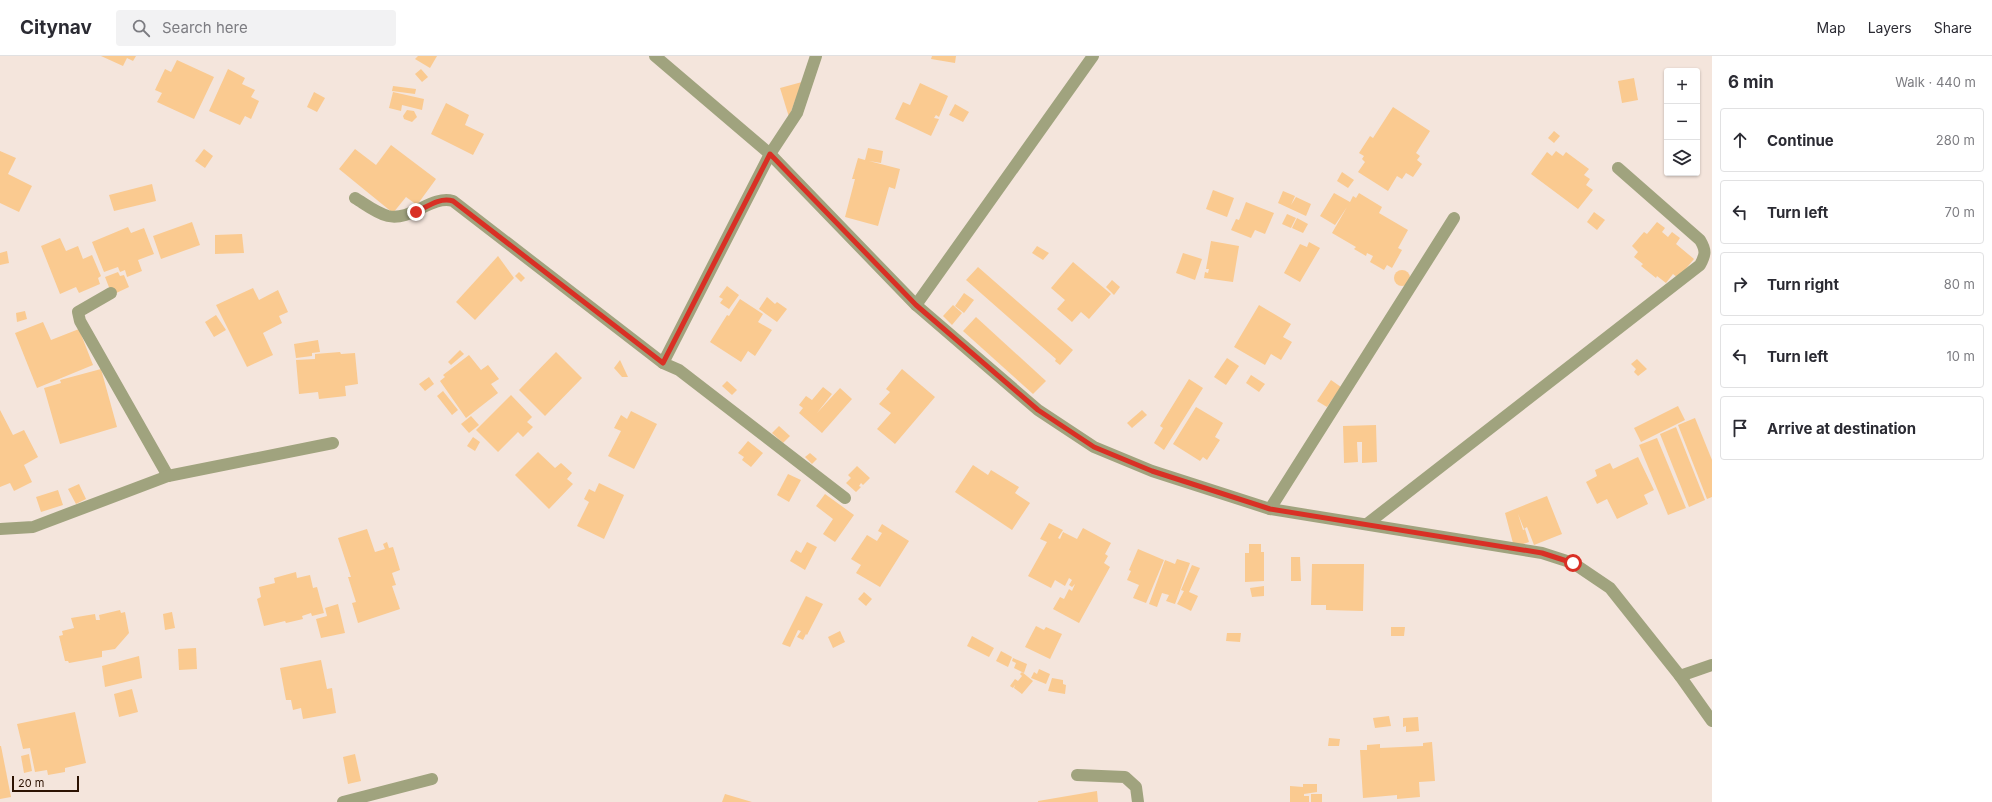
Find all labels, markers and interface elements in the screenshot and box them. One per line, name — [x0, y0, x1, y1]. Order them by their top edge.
search box — [116, 10, 396, 46]
text: Citynav — [20, 16, 92, 39]
icon: search — [130, 17, 152, 39]
text: Search here — [162, 18, 248, 37]
text: Map — [1817, 19, 1846, 36]
text: Layers — [1868, 19, 1912, 36]
text: Share — [1934, 19, 1972, 36]
map controls — [1664, 68, 1700, 176]
button: + — [1664, 68, 1700, 104]
text: 6 min — [1728, 72, 1774, 92]
text: Walk · 440 m — [1895, 74, 1976, 90]
button: − — [1664, 104, 1700, 140]
icon: ahead — [1729, 129, 1751, 151]
text: Continue — [1767, 131, 1834, 150]
text: 280 m — [1936, 132, 1975, 148]
button: layers — [1664, 140, 1700, 176]
icon: left — [1729, 201, 1751, 223]
route end — [407, 203, 425, 221]
text: Turn left — [1767, 203, 1828, 222]
text: 70 m — [1945, 204, 1975, 220]
icon: right — [1729, 273, 1751, 295]
text: Turn right — [1767, 275, 1839, 294]
text: 80 m — [1944, 276, 1975, 292]
icon: left — [1729, 345, 1751, 367]
text: Turn left — [1767, 347, 1828, 366]
text: 10 m — [1946, 348, 1975, 364]
icon: arrive — [1729, 417, 1751, 439]
text: Arrive at destination — [1767, 419, 1916, 438]
route start — [1564, 554, 1582, 572]
scale bar — [12, 774, 79, 793]
text: 20 m — [18, 776, 44, 790]

